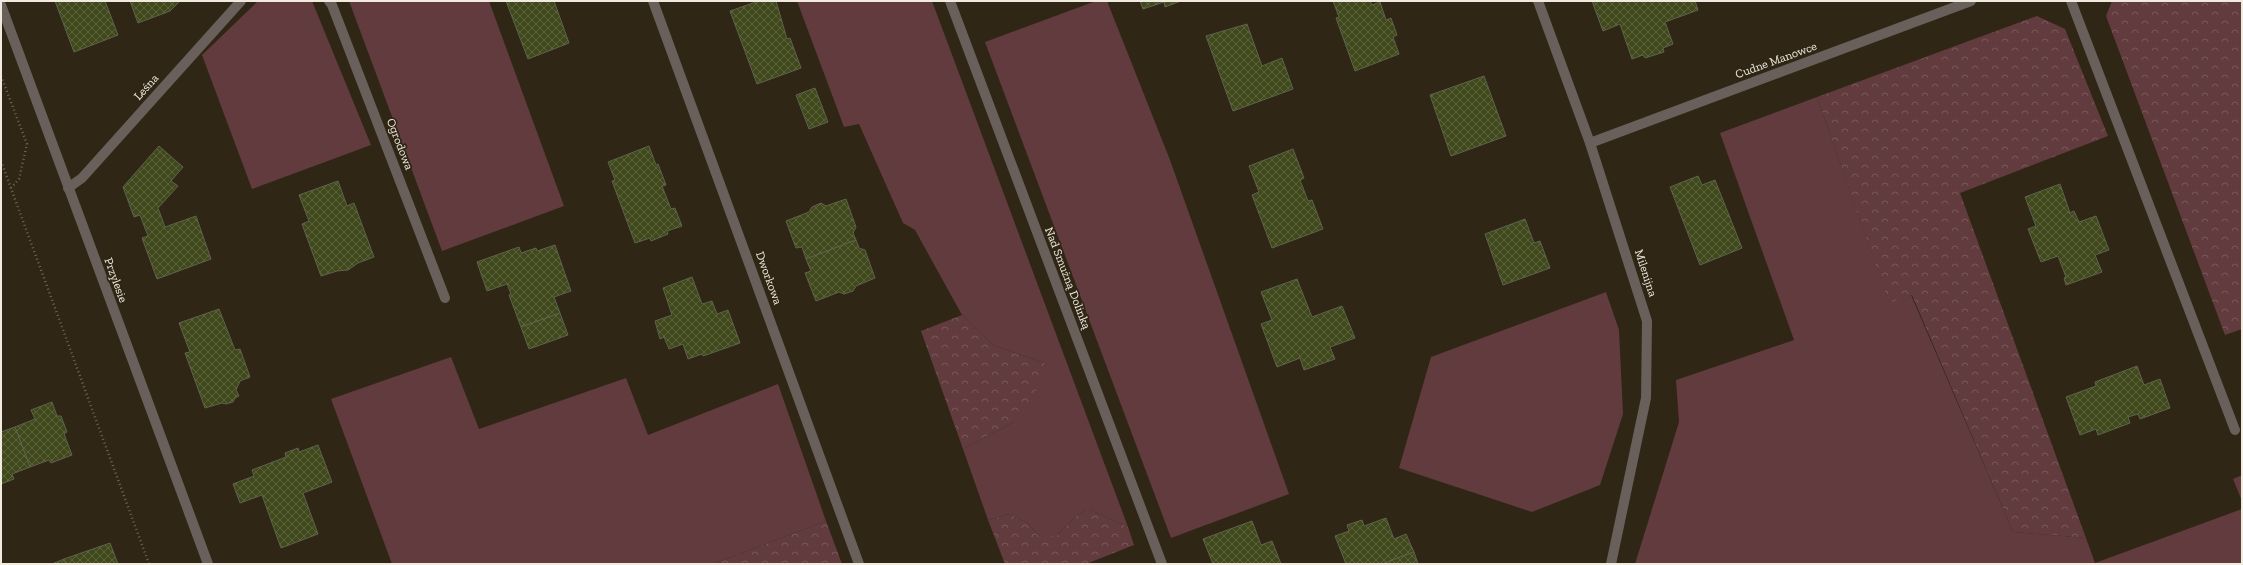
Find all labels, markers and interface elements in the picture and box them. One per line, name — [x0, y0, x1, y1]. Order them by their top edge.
street label: Cudne Manowce — [1733, 39, 1819, 81]
street label: Leśna — [131, 71, 161, 103]
street label: Ogrodowa — [384, 116, 416, 172]
street label: Nad Smużną Dolinką — [1042, 225, 1094, 331]
street label: Milenijna — [1631, 248, 1660, 299]
street label: Dworkowa — [753, 249, 785, 307]
street label: Przylesie — [101, 256, 131, 305]

